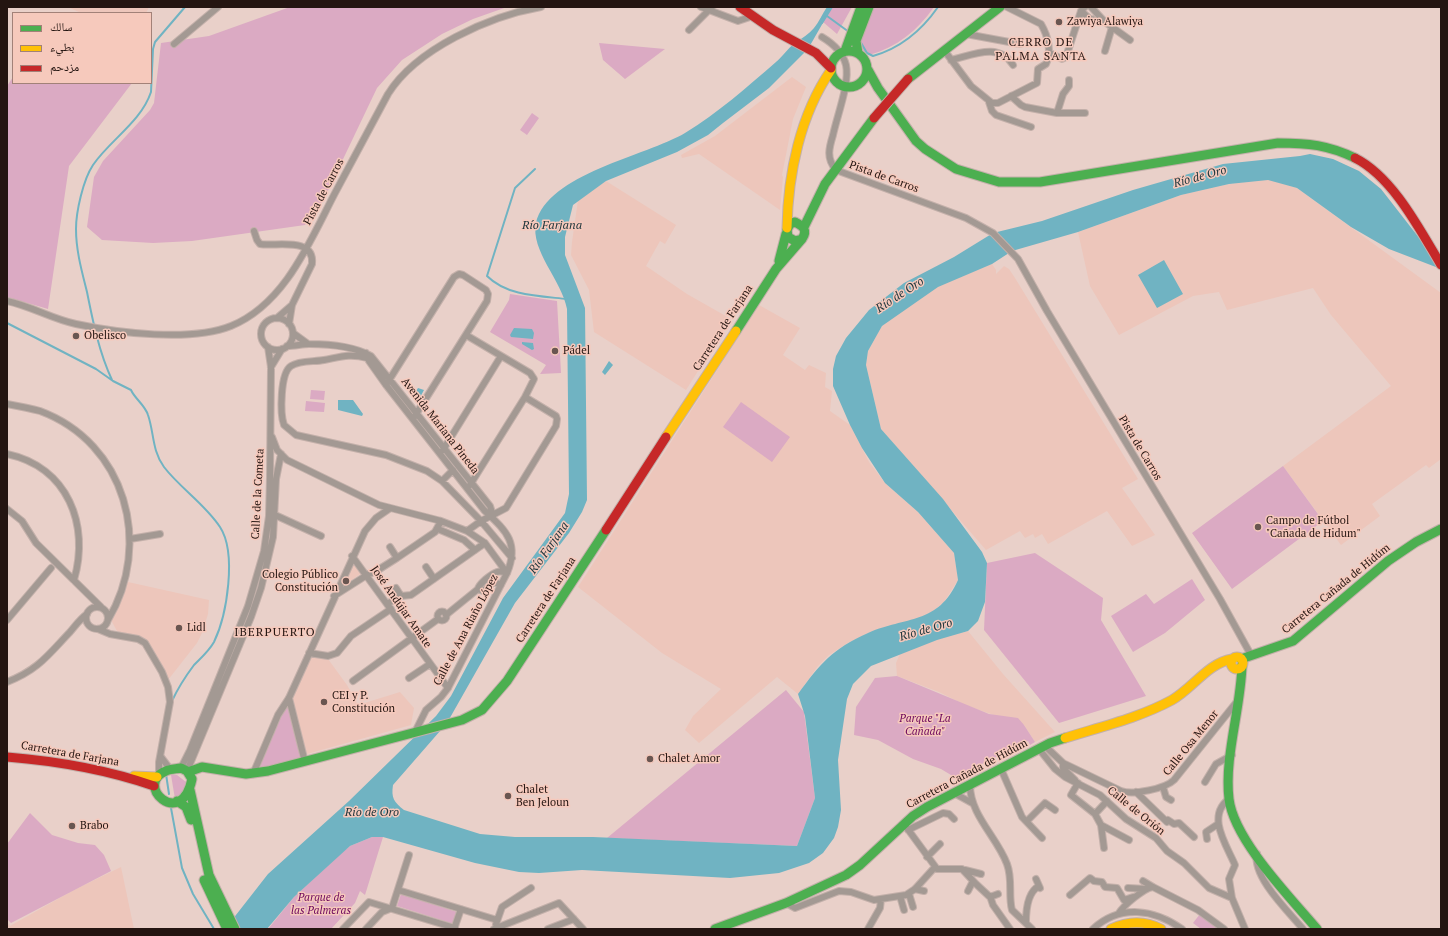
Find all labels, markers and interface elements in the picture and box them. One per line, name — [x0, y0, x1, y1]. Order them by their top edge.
legend — [12, 12, 152, 84]
place label: Zawiya Alawiya — [1067, 15, 1143, 29]
marker: Zawiya Alawiya — [1054, 17, 1064, 27]
text: سالك — [50, 19, 72, 34]
district label: CERRO DE PALMA SANTA — [995, 36, 1087, 64]
text: بطيء — [50, 39, 74, 54]
text: مزدحم — [50, 59, 79, 74]
street label: Pista de Carros — [301, 157, 347, 227]
street label: Pista de Carros — [847, 158, 921, 196]
water label: Río de Oro — [1172, 163, 1228, 191]
water label: Río Farjana — [522, 219, 582, 233]
water label: Río de Oro — [873, 274, 927, 316]
street label: Carretera de Farjana — [690, 283, 756, 373]
place label: Obelisco — [84, 329, 126, 343]
marker: Obelisco — [71, 331, 81, 341]
place label: Pádel — [563, 344, 590, 358]
marker: Pádel — [550, 346, 560, 356]
street label: Avenida Mariana Pineda — [398, 375, 482, 477]
street label: Pista de Carros — [1115, 413, 1165, 483]
street label: Calle de la Cometa — [249, 448, 267, 540]
place label: Campo de Fútbol "Cañada de Hidum" — [1266, 514, 1361, 540]
water label: Río Farjana — [526, 519, 572, 577]
marker: Campo de Fútbol "Cañada de Hidum" — [1253, 522, 1263, 532]
street label: Carretera Cañada de Hidúm — [1279, 541, 1393, 637]
street label: Carretera de Farjana — [513, 555, 579, 645]
street label: José Andújar Amate — [368, 563, 434, 651]
place label: Colegio Público Constitución — [262, 568, 338, 594]
street label: Calle de Ana Riaño López — [431, 572, 501, 688]
marker: Colegio Público Constitución — [341, 576, 351, 586]
water label: Río de Oro — [898, 616, 954, 644]
place label: Lidl — [187, 621, 206, 635]
marker: Lidl — [174, 623, 184, 633]
district label: IBERPUERTO — [234, 626, 316, 640]
place label: CEI y P. Constitución — [332, 689, 395, 715]
marker: CEI y P. Constitución — [319, 697, 329, 707]
street label: Calle Osa Menor — [1161, 708, 1221, 778]
park label: Parque "La Cañada" — [899, 712, 951, 738]
street label: Carretera Cañada de Hidúm — [904, 736, 1030, 812]
street label: Carretera de Farjana — [20, 739, 120, 769]
place label: Chalet Amor — [658, 752, 720, 766]
marker: Chalet Amor — [645, 754, 655, 764]
place label: Chalet Ben Jeloun — [516, 783, 569, 809]
street label: Calle de Orión — [1105, 784, 1167, 838]
marker: Chalet Ben Jeloun — [503, 791, 513, 801]
water label: Río de Oro — [345, 806, 399, 820]
place label: Brabo — [80, 819, 109, 833]
marker: Brabo — [67, 821, 77, 831]
park label: Parque de las Palmeras — [291, 891, 351, 917]

